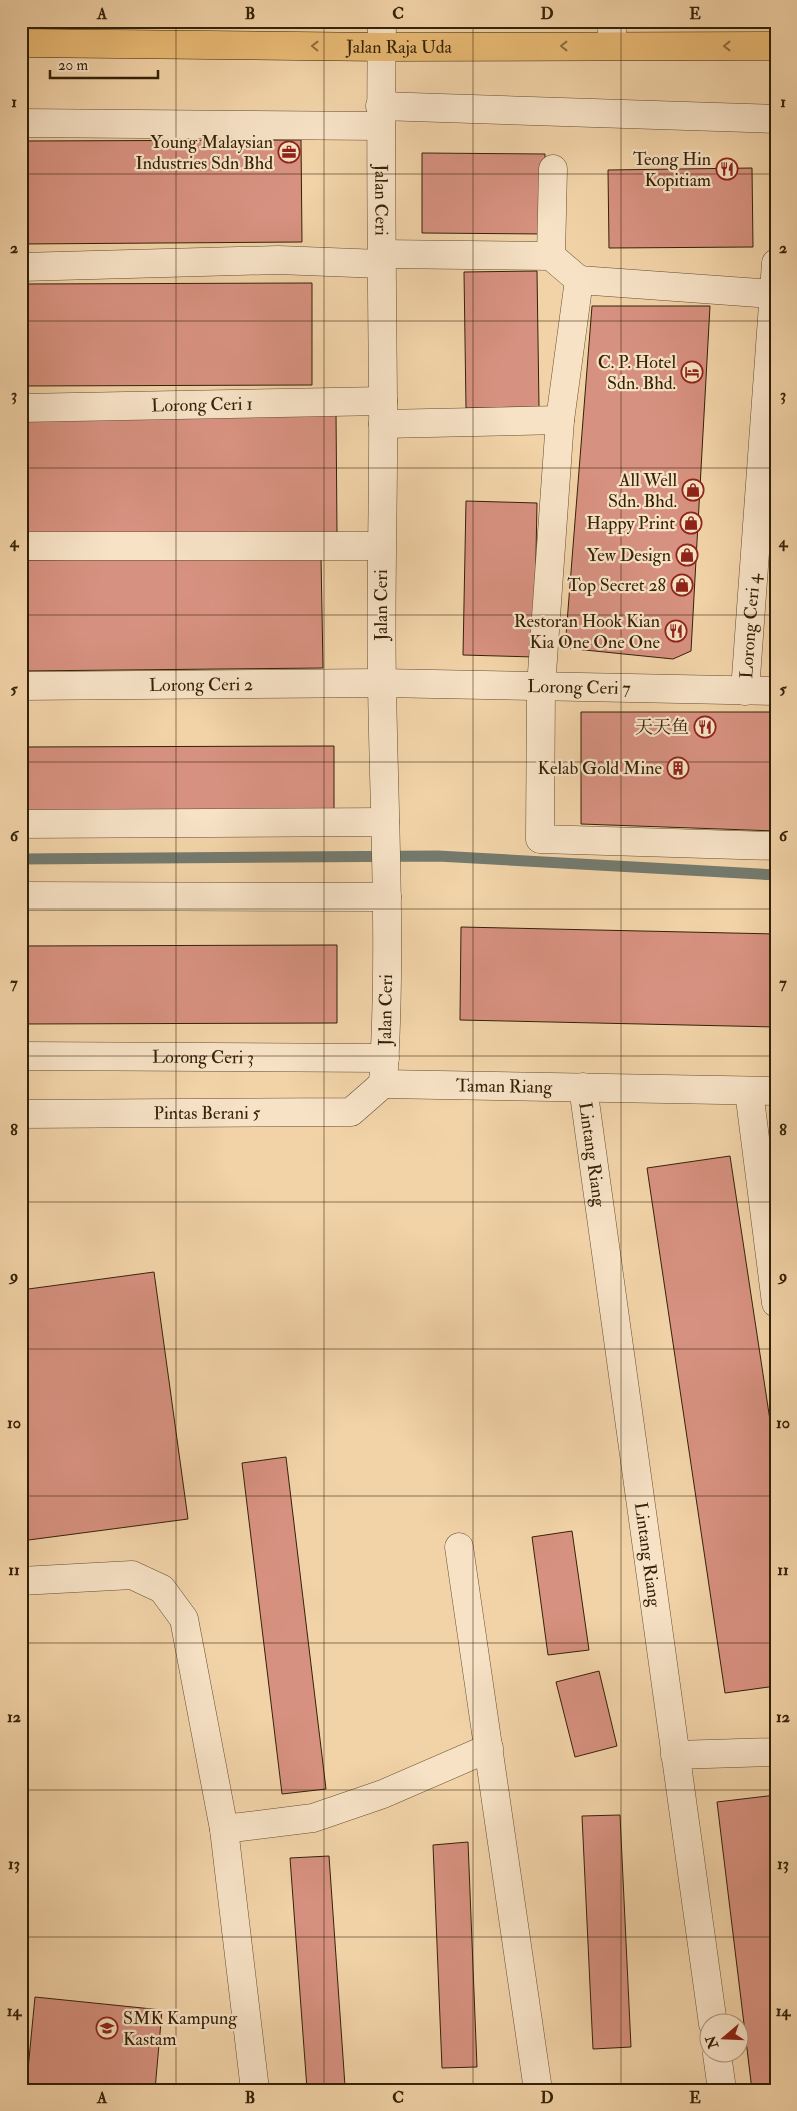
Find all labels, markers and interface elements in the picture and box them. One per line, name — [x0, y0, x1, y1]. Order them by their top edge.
text: A — [96, 4, 108, 24]
text: B — [245, 4, 255, 24]
text: C — [392, 4, 404, 24]
text: D — [540, 4, 554, 24]
text: E — [689, 4, 701, 24]
street label: Jalan Raja Uda — [345, 35, 453, 59]
one-way arrow — [311, 41, 318, 51]
one-way arrow — [559, 41, 567, 51]
one-way arrow — [723, 41, 730, 51]
scale bar — [50, 48, 158, 80]
text: 20 m — [58, 56, 88, 75]
text: 1 — [11, 92, 17, 112]
text: 1 — [780, 92, 786, 112]
place label: Young Malaysian Industries Sdn Bhd — [135, 131, 273, 175]
office icon: Young Malaysian Industries Sdn Bhd — [277, 140, 301, 164]
place label: Teong Hin Kopitiam — [633, 148, 711, 192]
restaurant icon: Teong Hin Kopitiam — [715, 157, 739, 181]
street label: Jalan Ceri — [370, 163, 393, 236]
text: 2 — [10, 238, 18, 258]
text: 2 — [779, 238, 787, 258]
place label: C. P. Hotel Sdn. Bhd. — [598, 351, 676, 395]
hotel icon: C. P. Hotel Sdn. Bhd. — [680, 360, 704, 384]
text: 3 — [11, 385, 17, 405]
text: 3 — [780, 385, 786, 405]
street label: Lorong Ceri 1 — [151, 392, 253, 417]
place label: All Well Sdn. Bhd. — [608, 469, 677, 513]
shop icon: All Well Sdn. Bhd. — [681, 478, 705, 502]
shop icon: Happy Print — [679, 511, 703, 535]
place label: Happy Print — [586, 512, 675, 535]
text: 4 — [9, 532, 20, 552]
text: 4 — [778, 532, 789, 552]
shop icon: Yew Design — [675, 543, 699, 567]
place label: Yew Design — [587, 544, 671, 567]
street label: Jalan Ceri — [370, 569, 393, 642]
street label: Lorong Ceri 4 — [734, 572, 765, 679]
shop icon: Top Secret 28 — [670, 573, 694, 597]
place label: Top Secret 28 — [567, 574, 666, 597]
place label: Restoran Hook Kian Kia One One One — [514, 610, 660, 654]
restaurant icon: Restoran Hook Kian Kia One One One — [664, 619, 688, 643]
street label: Lorong Ceri 2 — [149, 673, 253, 696]
street label: Lorong Ceri 7 — [527, 674, 631, 700]
text: 5 — [10, 679, 18, 699]
text: 5 — [779, 679, 787, 699]
restaurant icon: 天天鱼 — [693, 715, 717, 739]
place label: 天天鱼 — [635, 716, 689, 739]
building icon: Kelab Gold Mine — [666, 756, 690, 780]
place label: Kelab Gold Mine — [538, 757, 662, 780]
text: 6 — [10, 826, 20, 846]
text: 6 — [779, 826, 789, 846]
text: 7 — [10, 973, 18, 993]
text: 7 — [779, 973, 787, 993]
street label: Jalan Ceri — [374, 974, 398, 1047]
street label: Lorong Ceri 3 — [152, 1045, 254, 1069]
street label: Taman Riang — [456, 1074, 554, 1099]
street label: Pintas Berani 5 — [153, 1101, 261, 1125]
street label: Lintang Riang — [574, 1101, 611, 1209]
text: 8 — [10, 1120, 18, 1140]
text: 8 — [779, 1120, 787, 1140]
text: 9 — [8, 1266, 18, 1286]
text: 9 — [777, 1266, 787, 1286]
text: 10 — [7, 1413, 21, 1433]
text: 10 — [776, 1413, 790, 1433]
street label: Lintang Riang — [629, 1501, 667, 1609]
text: 11 — [8, 1560, 20, 1580]
text: 11 — [777, 1560, 789, 1580]
text: 12 — [7, 1707, 21, 1727]
text: 12 — [776, 1707, 790, 1727]
text: 13 — [8, 1854, 20, 1874]
text: 13 — [777, 1854, 789, 1874]
text: 14 — [7, 2001, 23, 2021]
text: 14 — [776, 2001, 792, 2021]
place label: SMK Kampung Kastam — [123, 2007, 238, 2051]
north arrow — [700, 2014, 750, 2064]
school or university icon: SMK Kampung Kastam — [95, 2016, 119, 2040]
text: N — [702, 2033, 723, 2052]
text: A — [96, 2088, 108, 2108]
text: B — [245, 2088, 255, 2108]
text: C — [392, 2088, 404, 2108]
text: D — [540, 2088, 554, 2108]
text: E — [689, 2088, 701, 2108]

